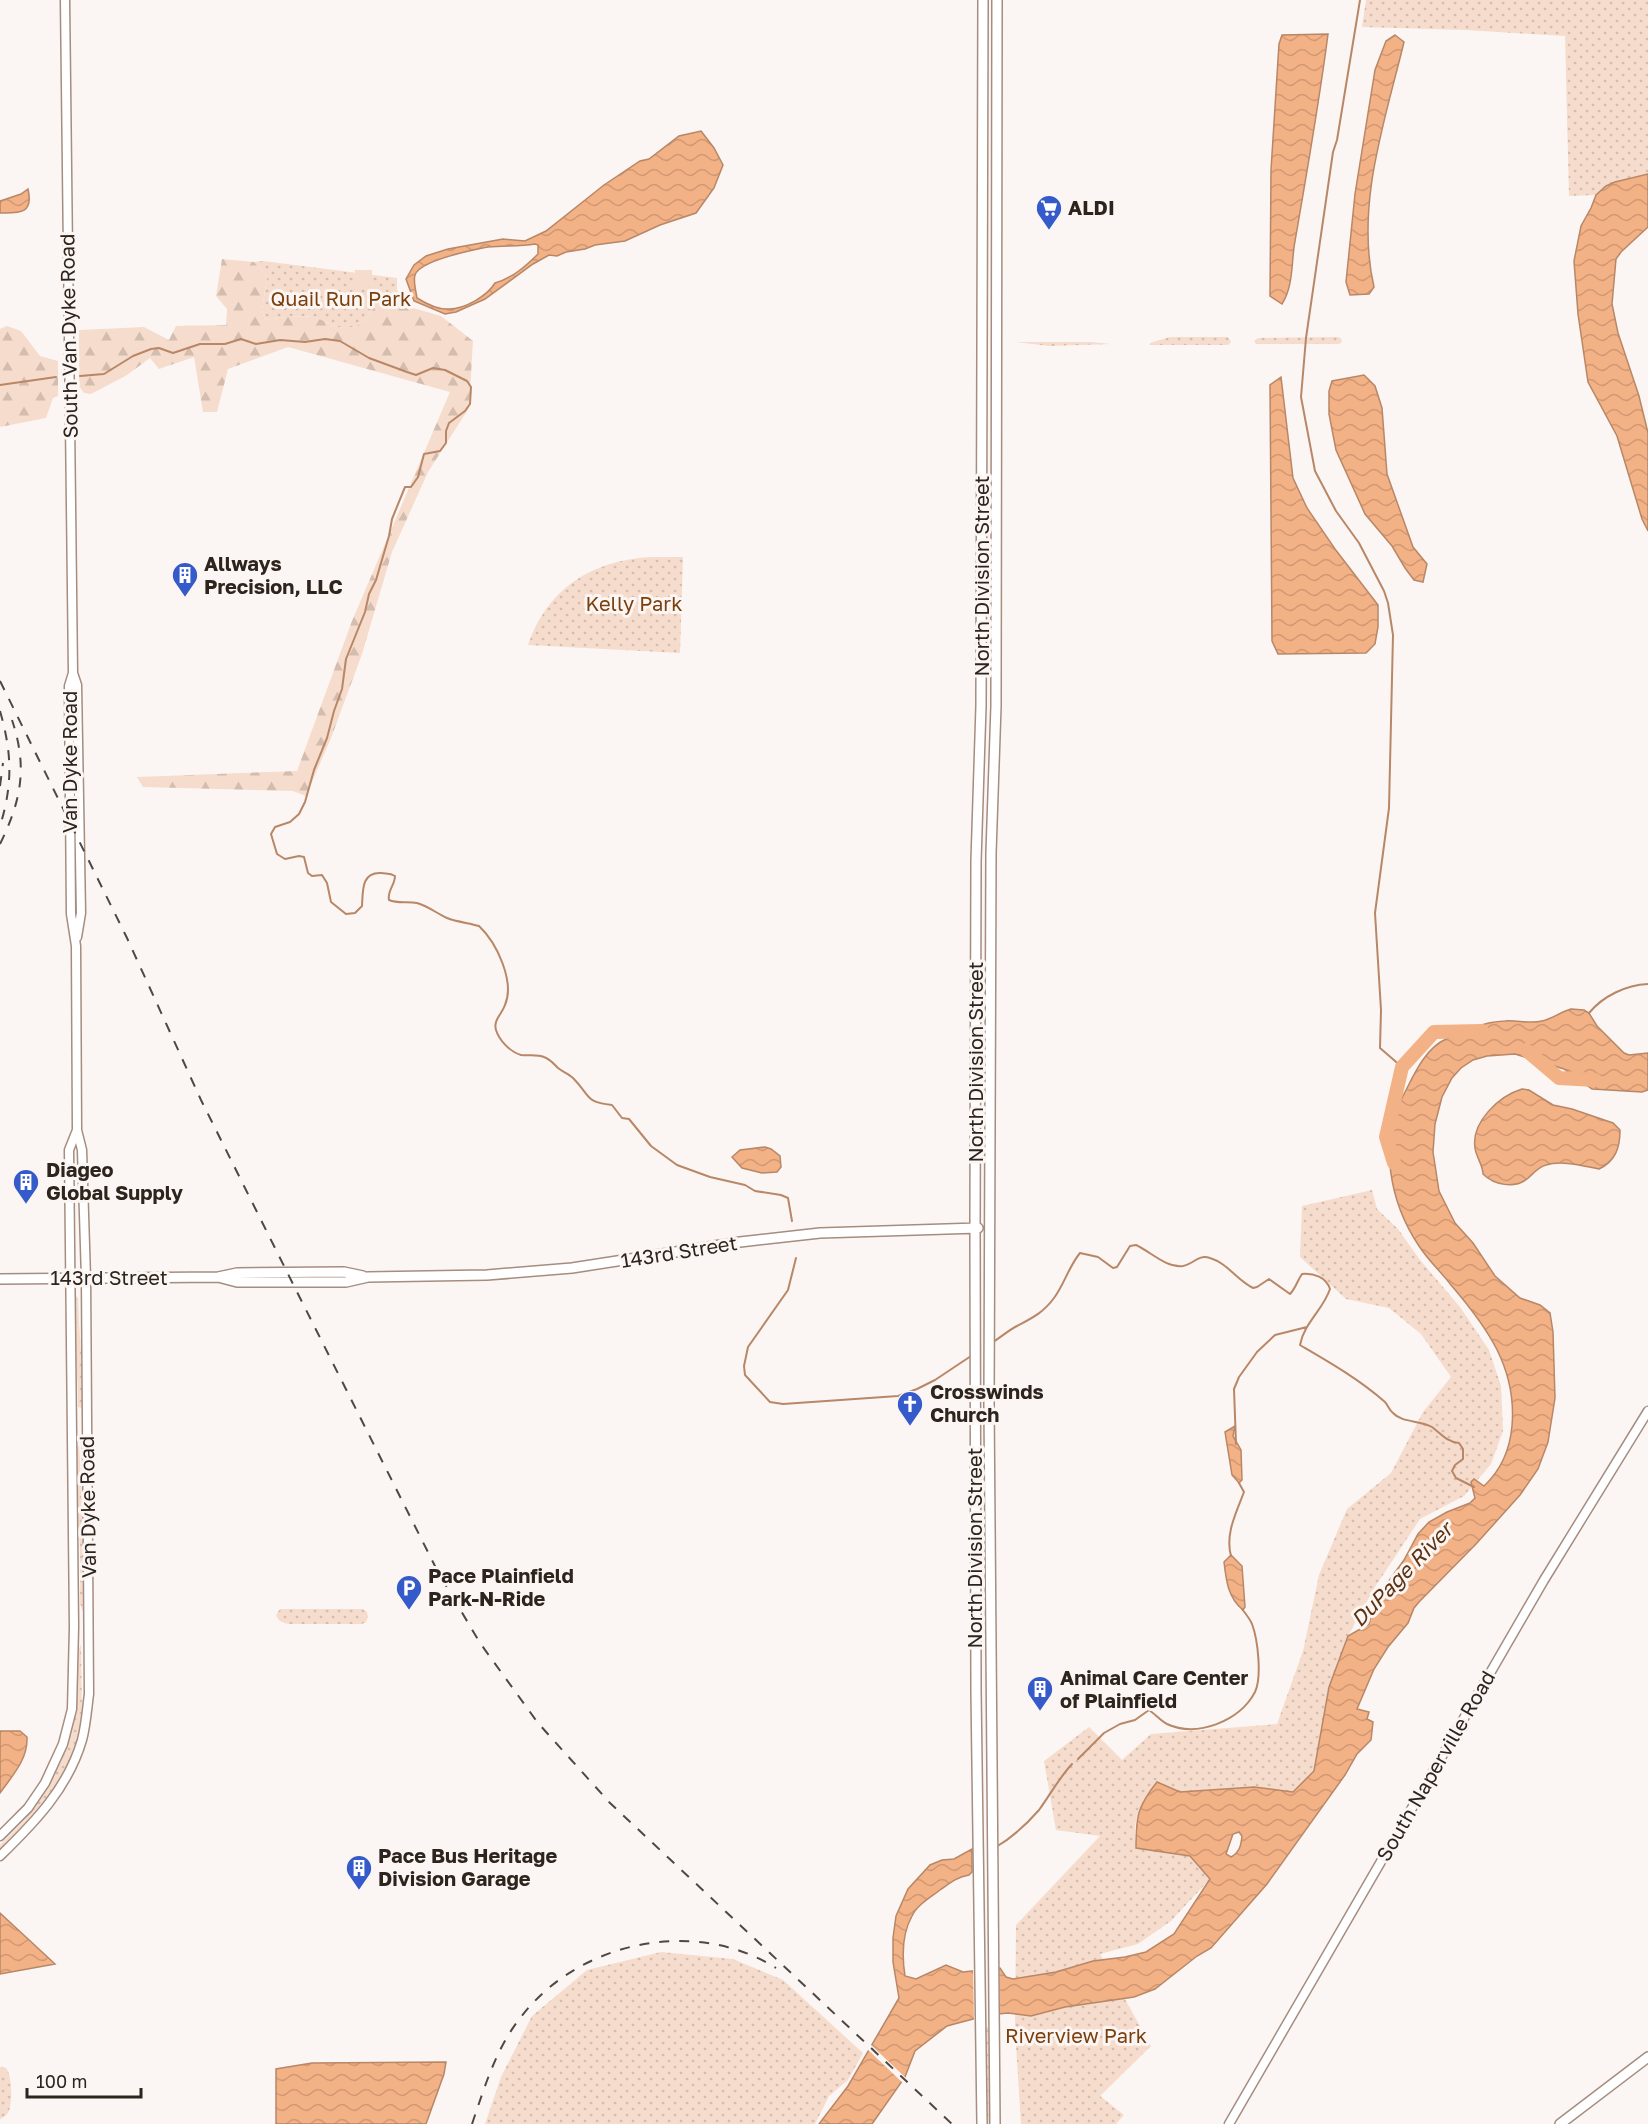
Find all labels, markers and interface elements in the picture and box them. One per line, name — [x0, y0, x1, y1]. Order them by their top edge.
supermarket icon: ALDI — [1034, 193, 1064, 231]
place label: ALDI — [1068, 195, 1115, 219]
street label: South Van Dyke Road — [54, 233, 82, 439]
park label: Quail Run Park — [271, 286, 411, 310]
street label: North Division Street — [969, 475, 993, 677]
place label: Allways Precision, LLC — [204, 551, 343, 598]
building icon: Allways Precision, LLC — [170, 560, 200, 598]
park label: Kelly Park — [586, 591, 682, 615]
street label: Van Dyke Road — [57, 691, 81, 833]
street label: North Division Street — [963, 961, 987, 1163]
place label: Diageo Global Supply — [46, 1157, 183, 1204]
building icon: Diageo Global Supply — [11, 1167, 41, 1205]
street label: 143rd Street — [619, 1230, 739, 1272]
street label: 143rd Street — [50, 1265, 168, 1289]
place label: Crosswinds Church — [930, 1379, 1044, 1426]
church icon: Crosswinds Church — [895, 1389, 925, 1427]
street label: Van Dyke Road — [74, 1436, 100, 1578]
street label: North Division Street — [962, 1447, 986, 1649]
water label: DuPage River — [1345, 1515, 1459, 1632]
place label: Pace Plainfield Park-N-Ride — [428, 1563, 574, 1610]
parking icon: Pace Plainfield Park-N-Ride — [394, 1573, 424, 1611]
place label: Animal Care Center of Plainfield — [1060, 1665, 1249, 1712]
street label: South Naperville Road — [1371, 1666, 1499, 1865]
building icon: Animal Care Center of Plainfield — [1025, 1674, 1055, 1712]
place label: Pace Bus Heritage Division Garage — [378, 1843, 557, 1890]
building icon: Pace Bus Heritage Division Garage — [344, 1853, 374, 1891]
park label: Riverview Park — [1005, 2023, 1147, 2047]
scale bar — [27, 2061, 141, 2099]
text: 100 m — [36, 2070, 87, 2092]

